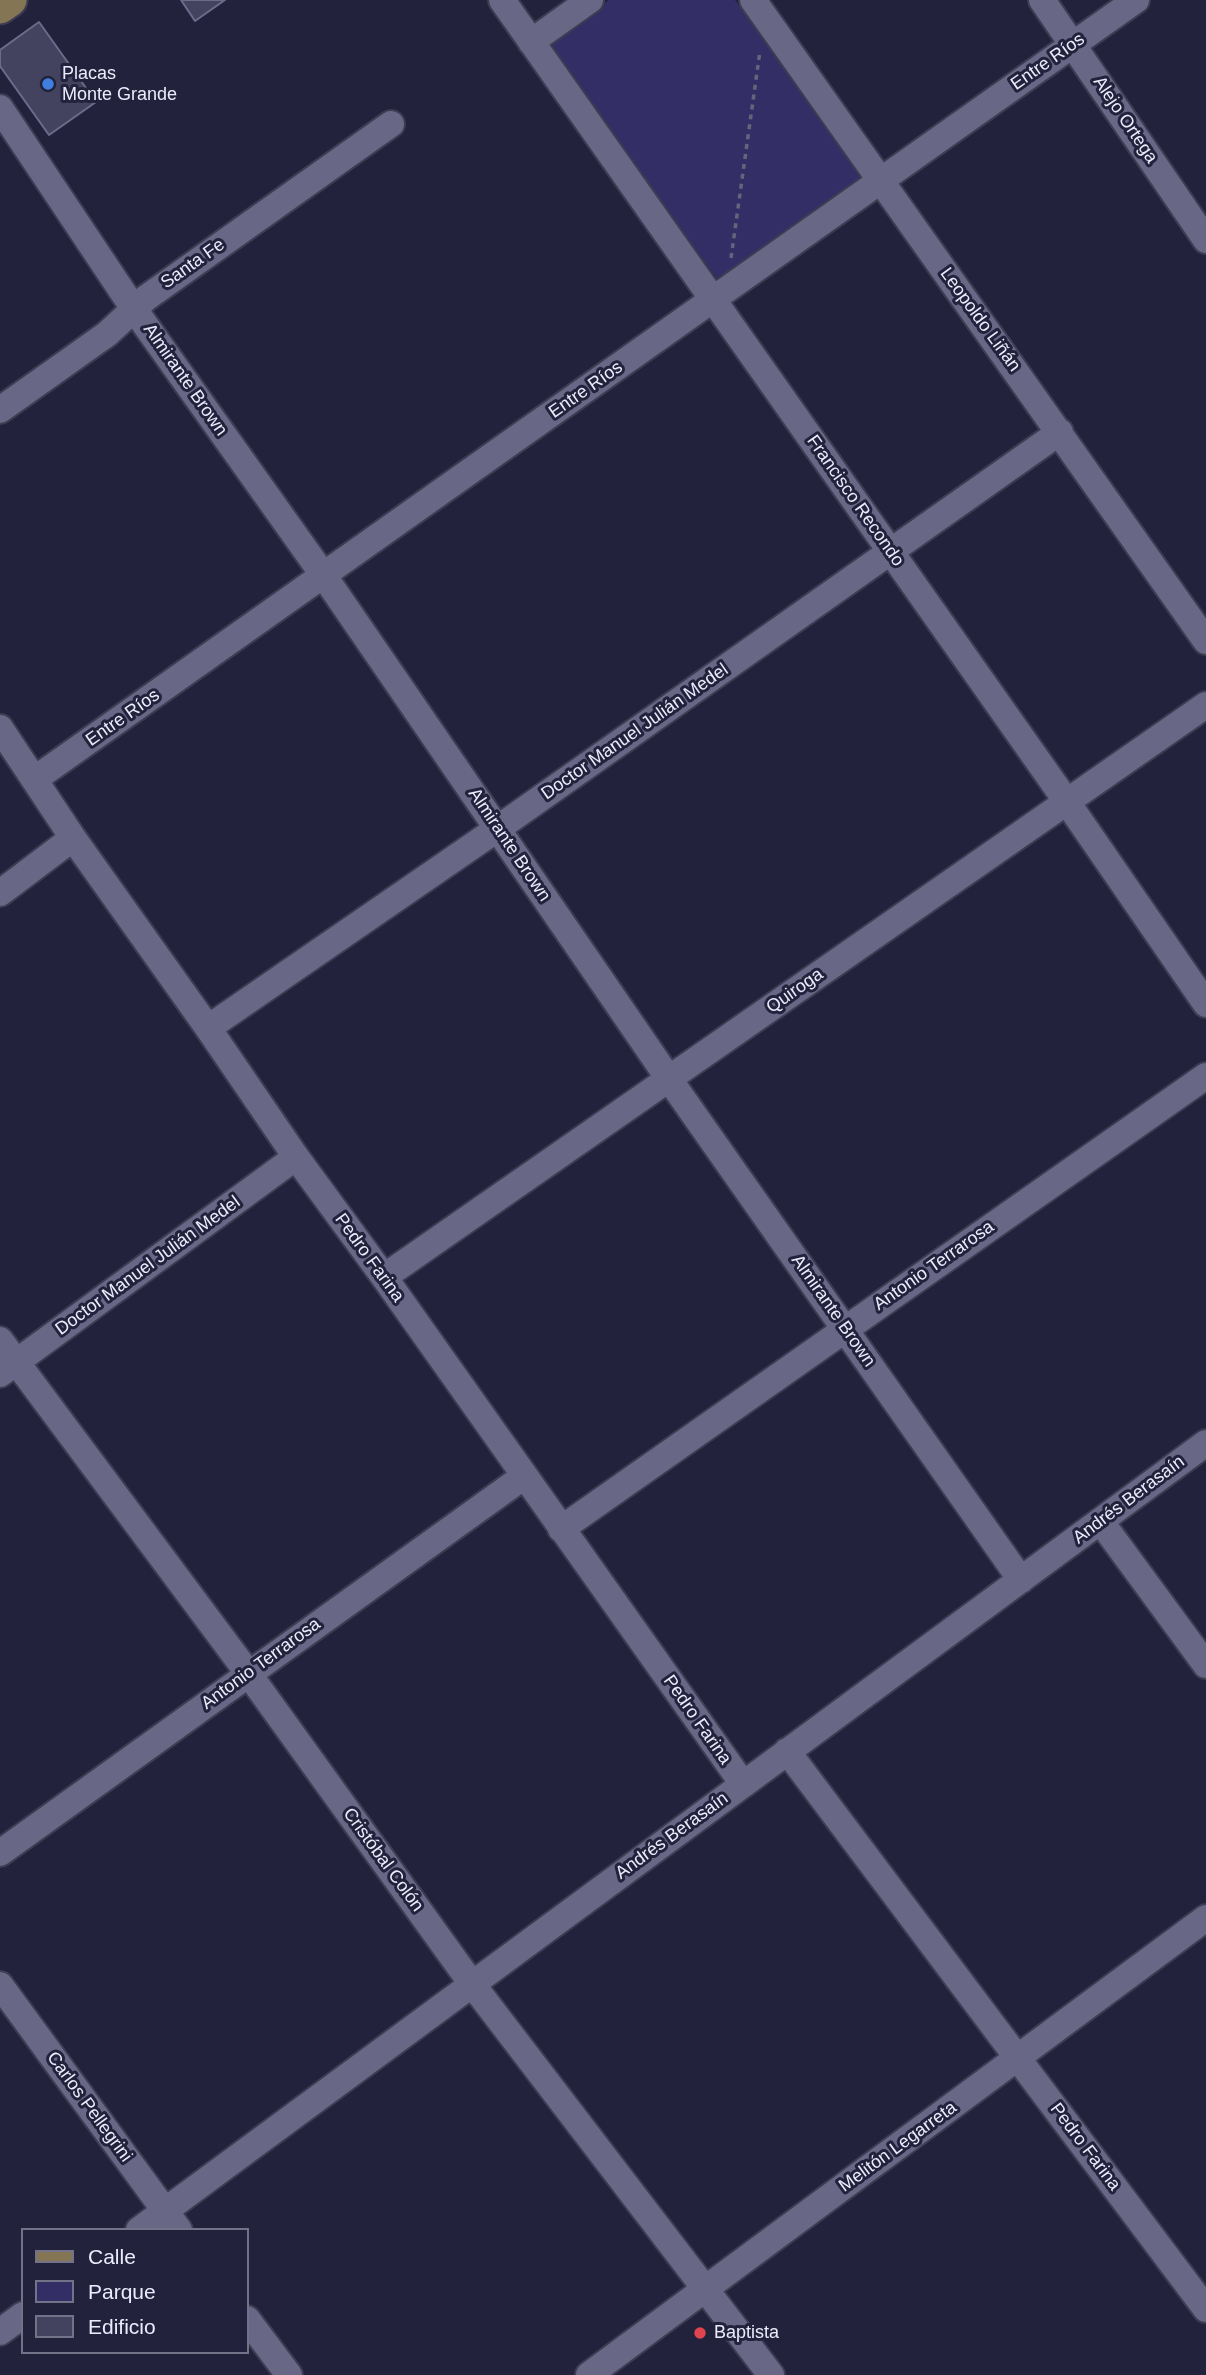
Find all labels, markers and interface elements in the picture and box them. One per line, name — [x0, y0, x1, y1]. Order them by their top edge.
street label: Entre Ríos — [1007, 29, 1089, 95]
place label: Placas Monte Grande — [62, 63, 177, 106]
street label: Alejo Ortega — [1088, 72, 1162, 168]
marker: Placas Monte Grande — [40, 76, 56, 92]
street label: Santa Fe — [157, 234, 229, 294]
street label: Leopoldo Liñán — [935, 264, 1025, 376]
street label: Almirante Brown — [138, 320, 232, 440]
street label: Entre Ríos — [545, 357, 627, 423]
street label: Francisco Recondo — [802, 431, 908, 571]
street label: Doctor Manuel Julián Medel — [537, 659, 733, 805]
street label: Entre Ríos — [82, 685, 164, 751]
street label: Almirante Brown — [463, 784, 555, 906]
street label: Quiroga — [763, 964, 827, 1018]
street label: Doctor Manuel Julián Medel — [51, 1192, 245, 1340]
street label: Pedro Farina — [330, 1210, 408, 1306]
street label: Antonio Terrarosa — [870, 1216, 998, 1316]
street label: Almirante Brown — [786, 1251, 880, 1371]
street label: Andrés Berasaín — [1069, 1451, 1189, 1549]
street label: Antonio Terrarosa — [197, 1614, 325, 1714]
street label: Pedro Farina — [658, 1671, 736, 1769]
street label: Andrés Berasaín — [611, 1788, 733, 1884]
street label: Cristóbal Colón — [338, 1804, 428, 1916]
street label: Carlos Pellegrini — [42, 2048, 136, 2166]
street label: Melitón Legarreta — [835, 2097, 961, 2197]
street label: Pedro Farina — [1045, 2099, 1125, 2195]
legend — [21, 2228, 248, 2354]
text: Calle — [88, 2245, 136, 2268]
text: Parque — [88, 2280, 156, 2303]
text: Edificio — [88, 2315, 156, 2338]
place label: Baptista — [714, 2322, 779, 2344]
marker: Baptista — [692, 2325, 708, 2341]

